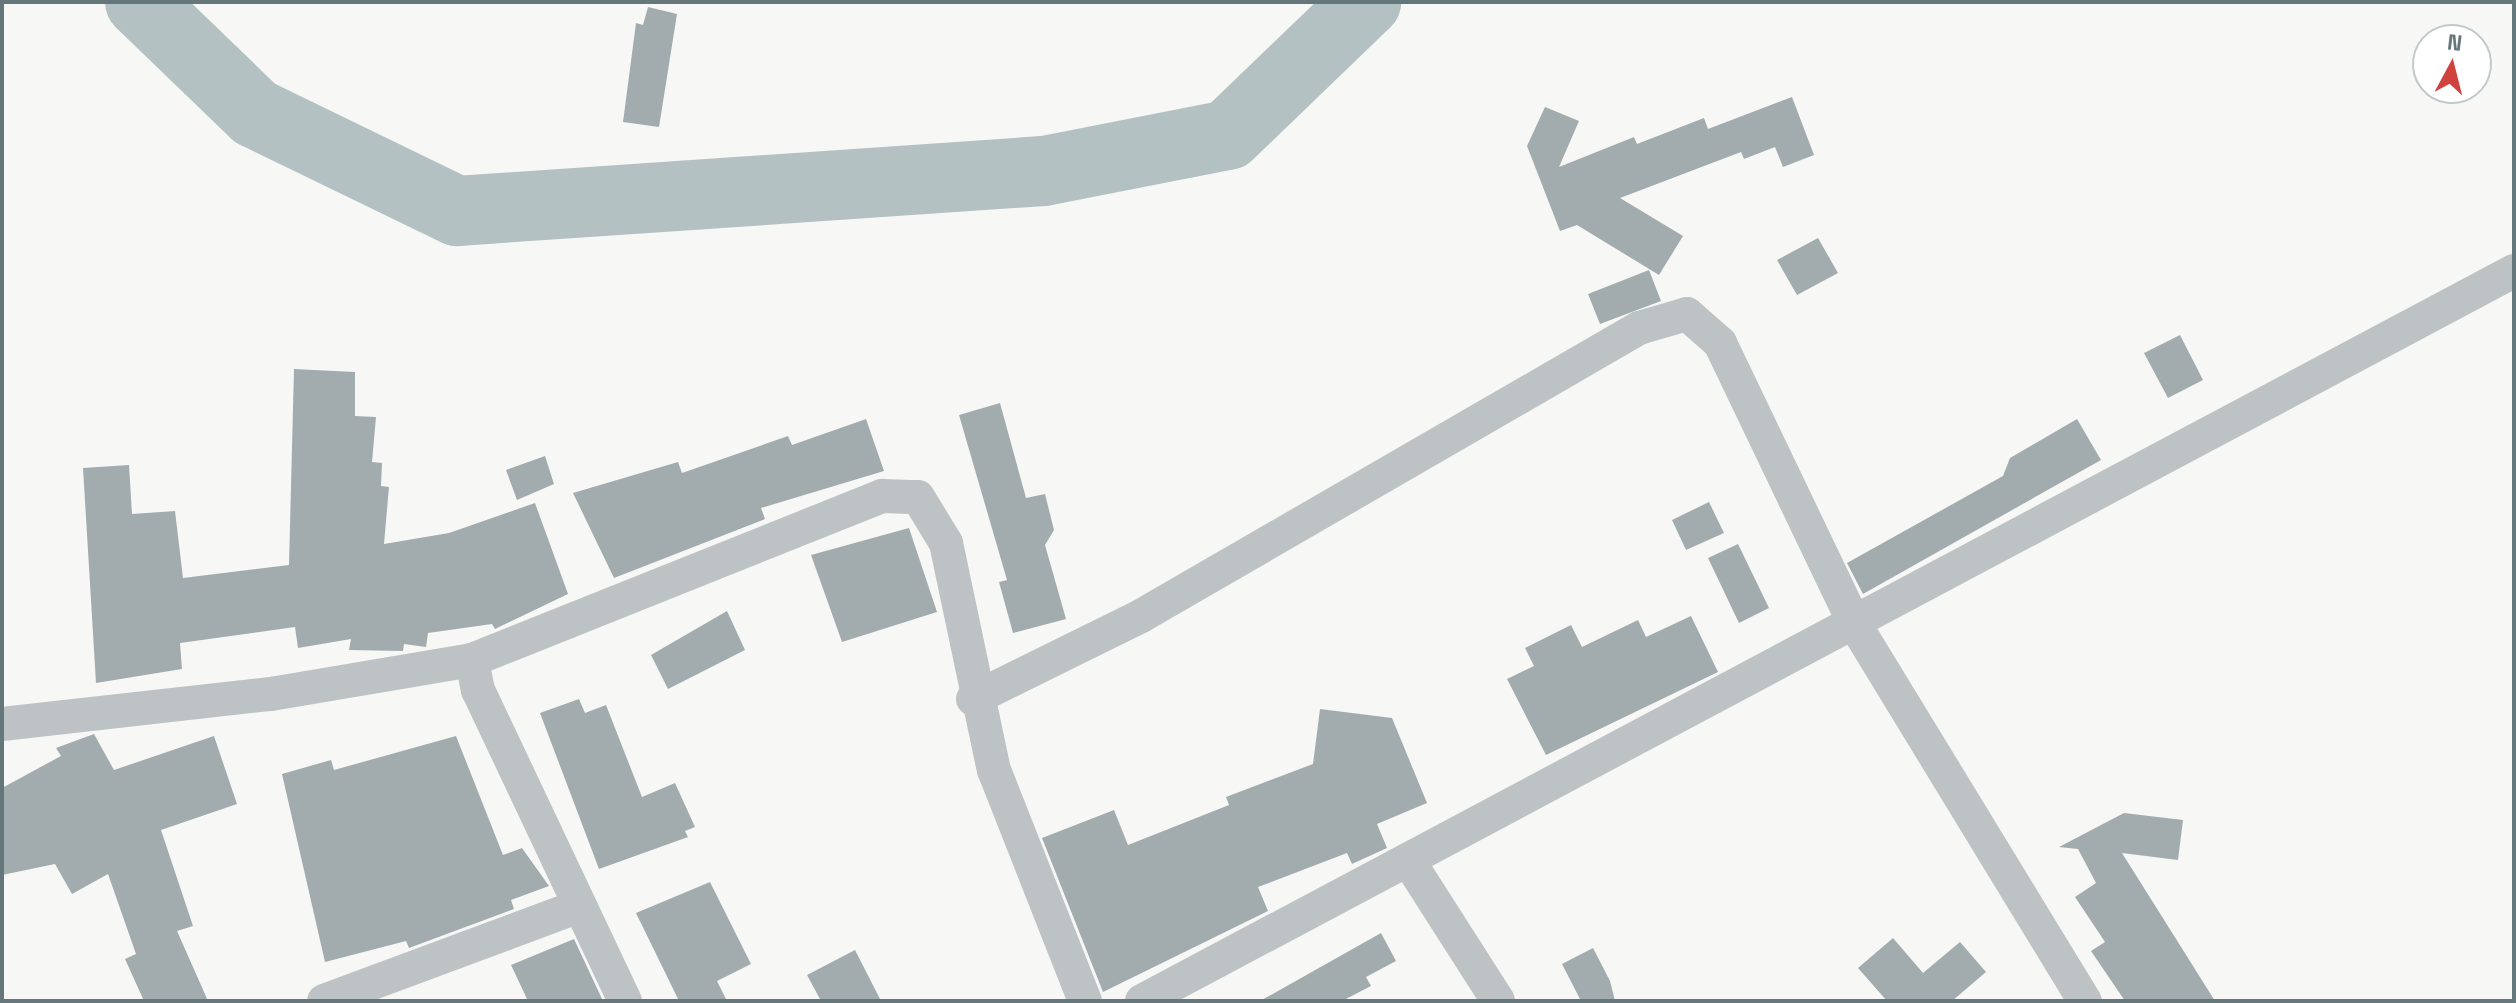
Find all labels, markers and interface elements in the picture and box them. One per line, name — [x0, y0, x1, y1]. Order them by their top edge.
north arrow — [2412, 24, 2492, 104]
text: N — [2446, 27, 2464, 57]

